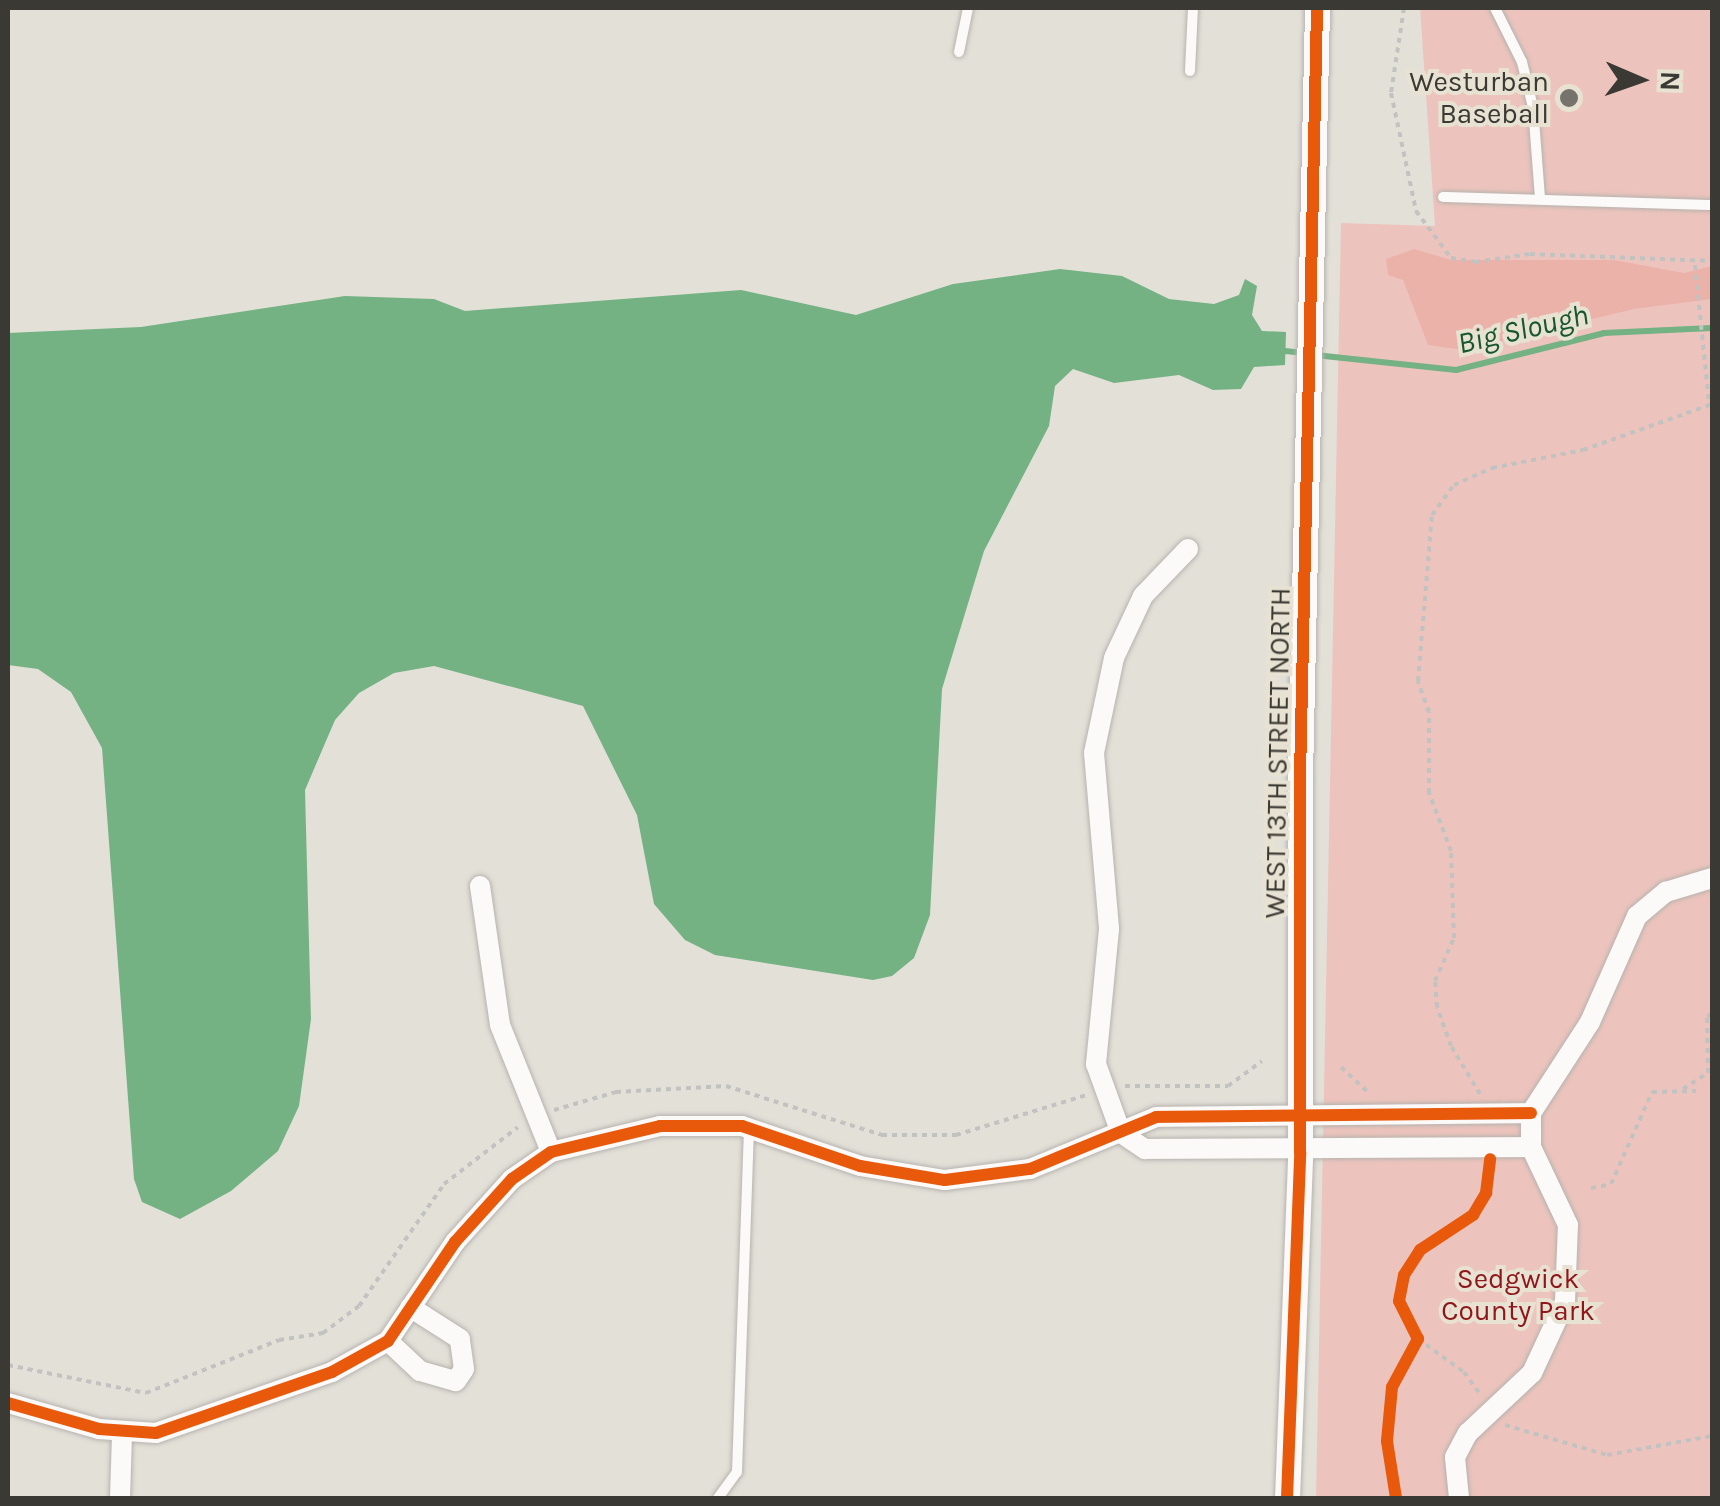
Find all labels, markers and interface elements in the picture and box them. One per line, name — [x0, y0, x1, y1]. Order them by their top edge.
north arrow — [1590, 30, 1690, 130]
place label: Westurban Baseball — [1409, 65, 1549, 131]
text: N — [1654, 70, 1687, 92]
marker: Westurban Baseball — [1558, 87, 1580, 109]
water label: Big Slough — [1454, 296, 1592, 362]
street label: WEST 13TH STREET NORTH — [1258, 587, 1298, 919]
park label: Sedgwick County Park — [1441, 1262, 1595, 1328]

